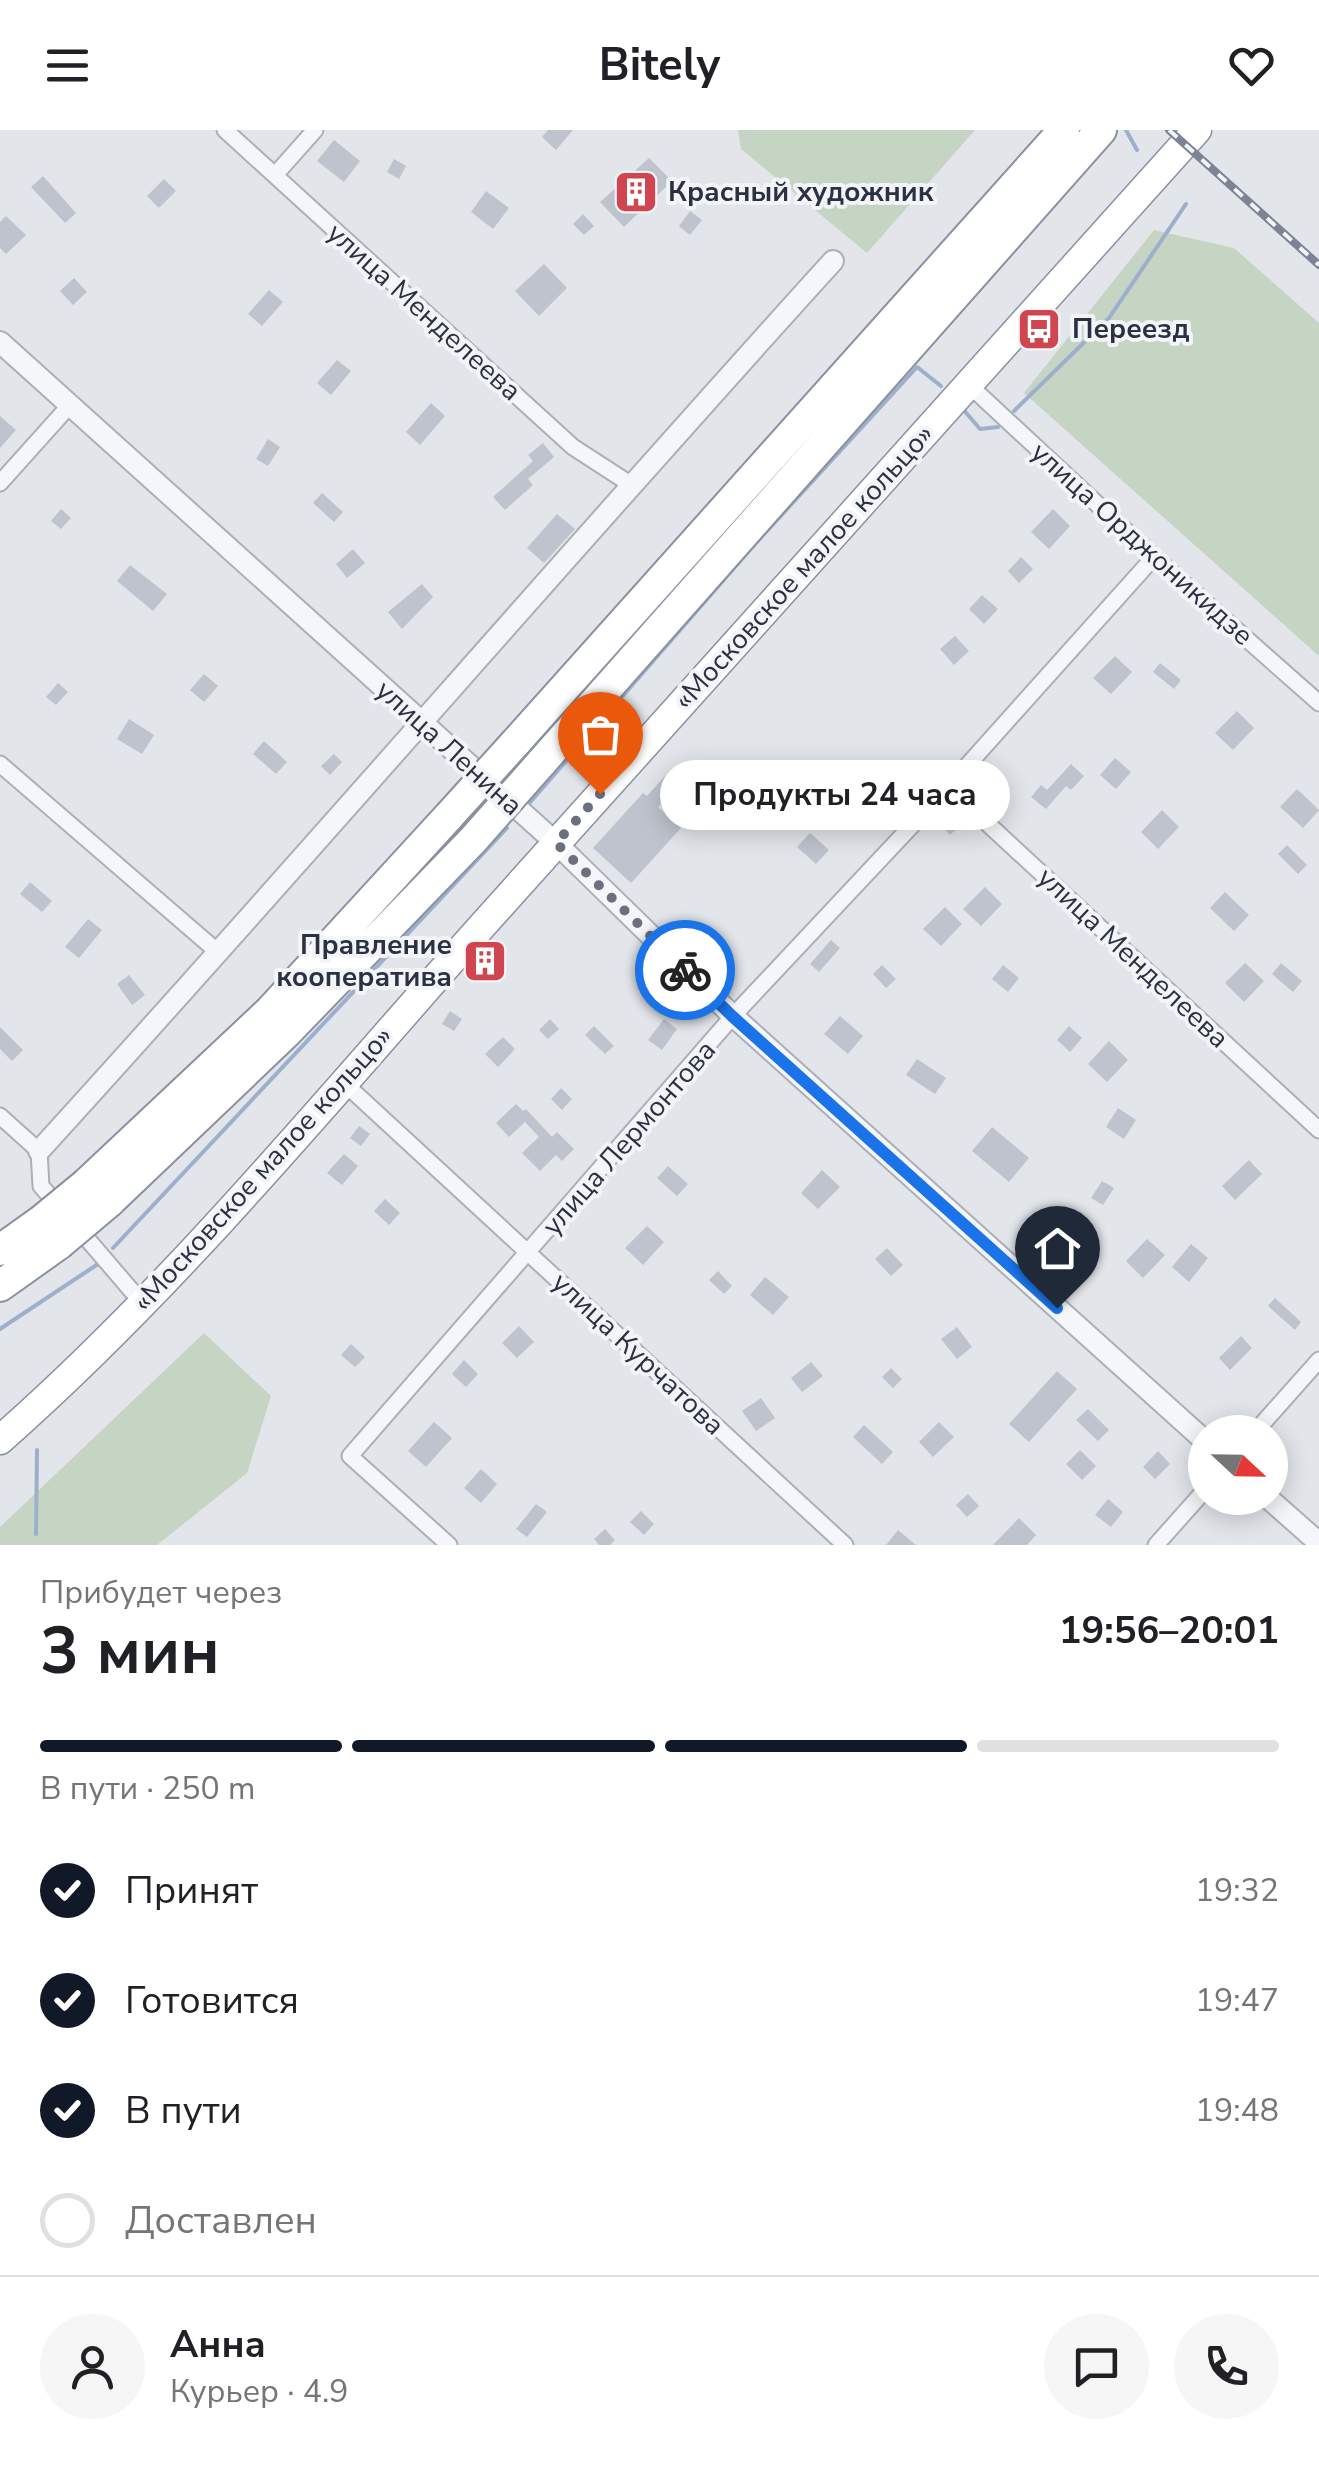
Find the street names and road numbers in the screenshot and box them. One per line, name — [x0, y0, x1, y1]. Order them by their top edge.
street label: улица Менделеева — [319, 214, 529, 410]
street label: «Московское малое кольцо» — [665, 416, 943, 718]
street label: улица Орджоникидзе — [1023, 434, 1261, 654]
street label: улица Ленина — [367, 672, 531, 824]
street label: улица Менделеева — [1029, 859, 1237, 1057]
street label: «Московское малое кольцо» — [124, 1018, 402, 1320]
street label: улица Лермонтова — [534, 1032, 724, 1244]
street label: улица Курчатова — [543, 1264, 733, 1444]

